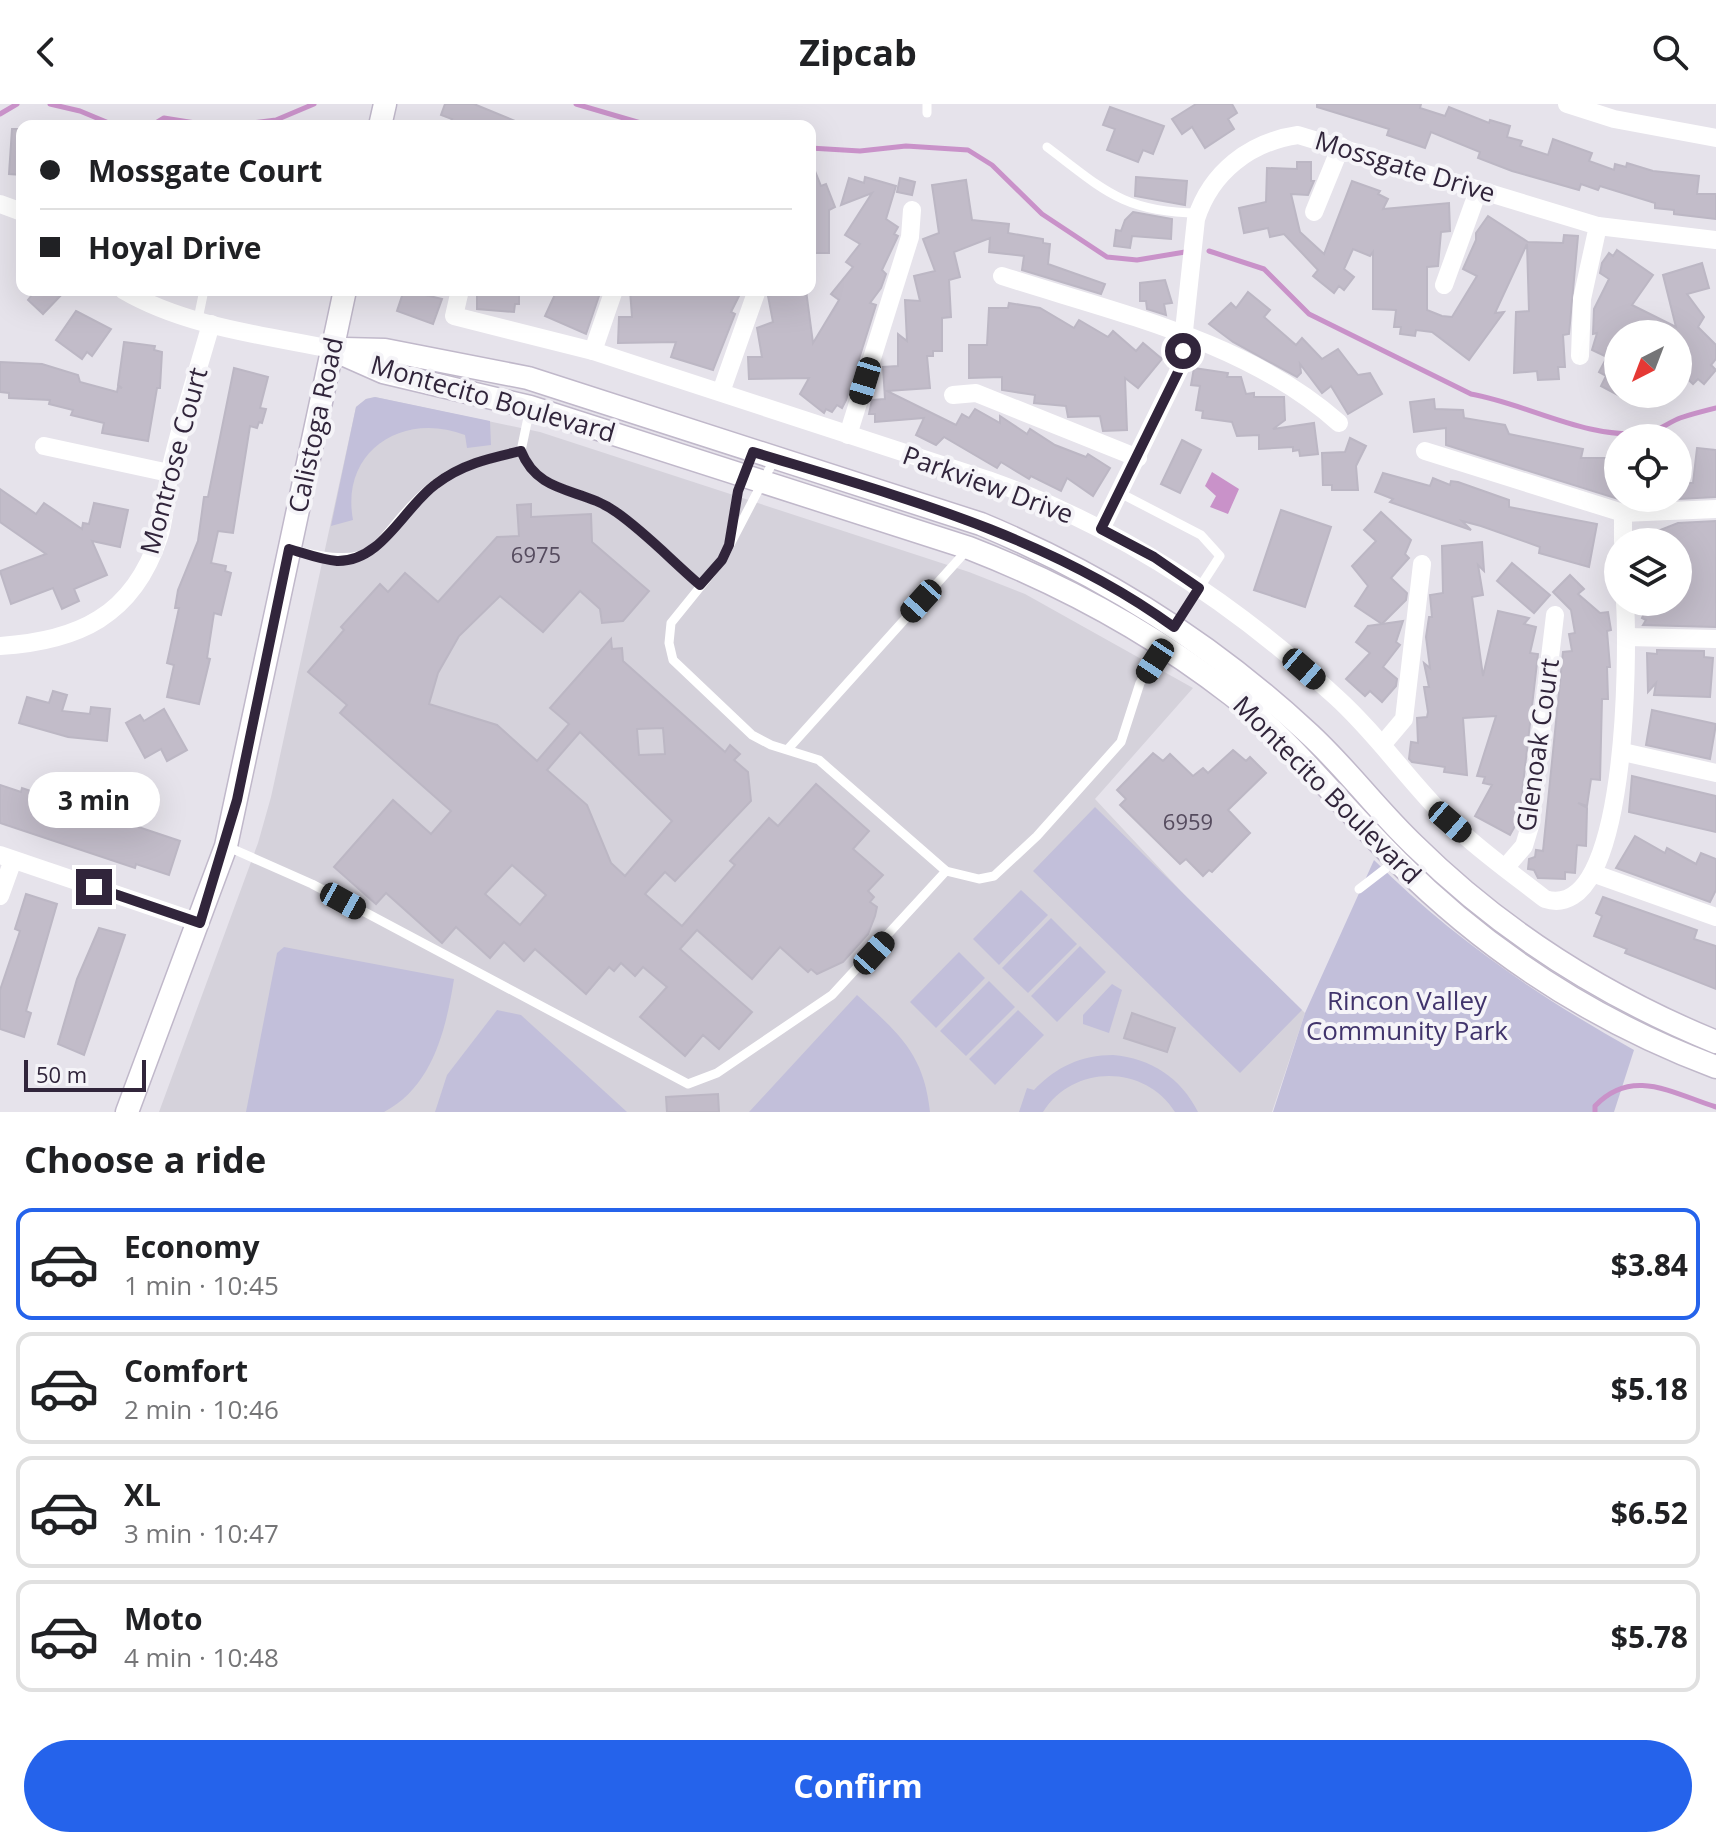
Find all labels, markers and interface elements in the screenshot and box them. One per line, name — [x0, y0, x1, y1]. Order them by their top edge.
text: Zipcab — [799, 28, 917, 77]
icon: back — [24, 30, 68, 74]
icon: search — [1648, 30, 1692, 74]
street label: Mossgate Drive — [1311, 122, 1500, 211]
text: Mossgate Court — [88, 150, 322, 191]
text: Hoyal Drive — [88, 227, 261, 268]
north arrow — [1604, 320, 1692, 408]
map controls — [1604, 320, 1692, 616]
route start — [1165, 333, 1201, 369]
street label: Calistoga Road — [279, 334, 351, 516]
street label: Montecito Boulevard — [367, 346, 620, 450]
car — [847, 355, 883, 407]
street label: Montrose Court — [131, 363, 215, 558]
button: locate — [1604, 424, 1692, 512]
street label: Parkview Drive — [898, 437, 1079, 532]
button: layers — [1604, 528, 1692, 616]
house number: 6975 — [511, 539, 561, 569]
car — [896, 575, 946, 627]
car — [1132, 634, 1178, 688]
car — [1278, 644, 1330, 694]
street label: Glenoak Court — [1507, 656, 1567, 834]
street label: Montecito Boulevard — [1226, 687, 1430, 891]
callout: 3 min — [28, 771, 160, 827]
text: 3 min — [58, 782, 130, 818]
car — [1424, 797, 1476, 847]
house number: 6959 — [1163, 806, 1213, 836]
route end — [76, 869, 112, 905]
car — [316, 879, 370, 923]
car — [849, 927, 899, 979]
park label: Rincon Valley Community Park — [1306, 982, 1508, 1048]
scale bar — [24, 1056, 146, 1092]
text: 50 m — [36, 1059, 87, 1089]
text: Choose a ride — [24, 1135, 266, 1184]
text: Economy — [124, 1226, 260, 1267]
icon: car — [28, 1228, 100, 1300]
text: $3.84 — [1611, 1244, 1688, 1285]
text: 1 min · 10:45 — [124, 1267, 279, 1303]
text: Comfort — [124, 1350, 248, 1391]
icon: car — [28, 1352, 100, 1424]
text: $5.18 — [1611, 1368, 1688, 1409]
text: 2 min · 10:46 — [124, 1391, 279, 1427]
text: XL — [124, 1474, 161, 1515]
icon: car — [28, 1476, 100, 1548]
text: $6.52 — [1611, 1492, 1688, 1533]
text: 3 min · 10:47 — [124, 1515, 279, 1551]
text: Moto — [124, 1598, 202, 1639]
icon: car — [28, 1600, 100, 1672]
text: $5.78 — [1611, 1616, 1688, 1657]
text: 4 min · 10:48 — [124, 1639, 279, 1675]
button: Confirm — [24, 1740, 1692, 1832]

